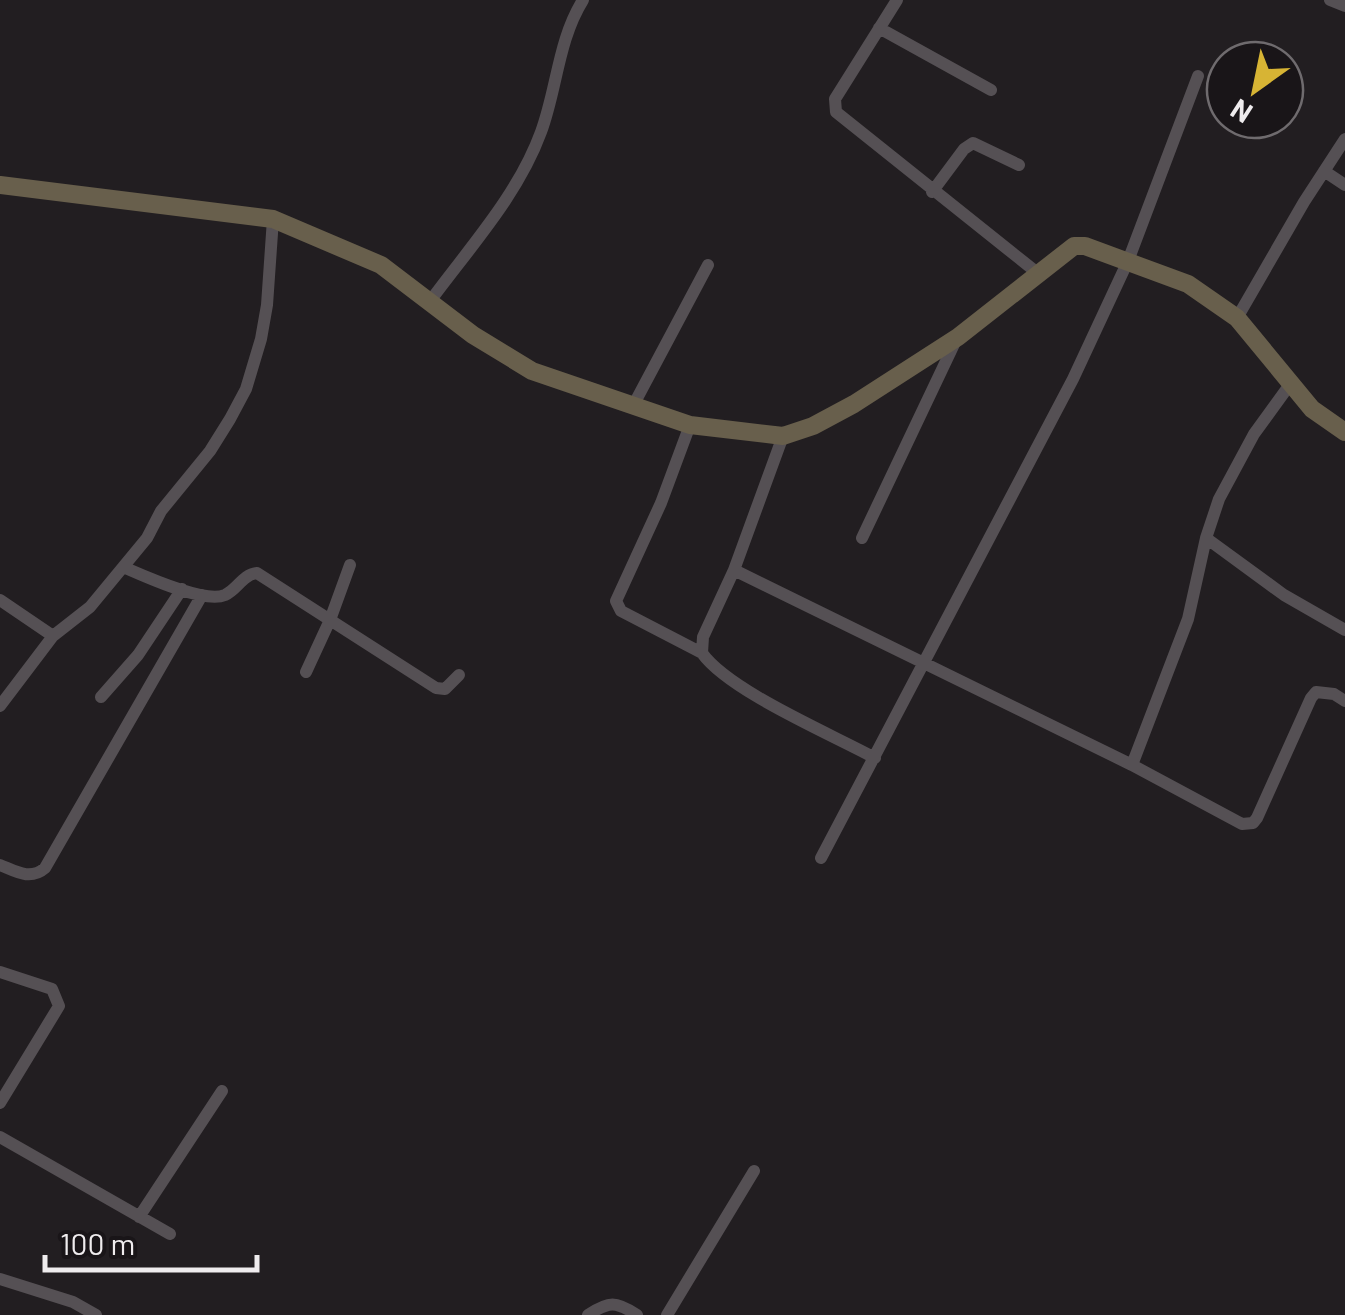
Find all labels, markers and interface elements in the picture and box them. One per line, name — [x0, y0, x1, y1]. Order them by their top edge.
north arrow — [1205, 40, 1305, 140]
text: N — [1224, 92, 1258, 131]
scale bar — [45, 1210, 258, 1272]
text: 100 m — [60, 1225, 135, 1261]

